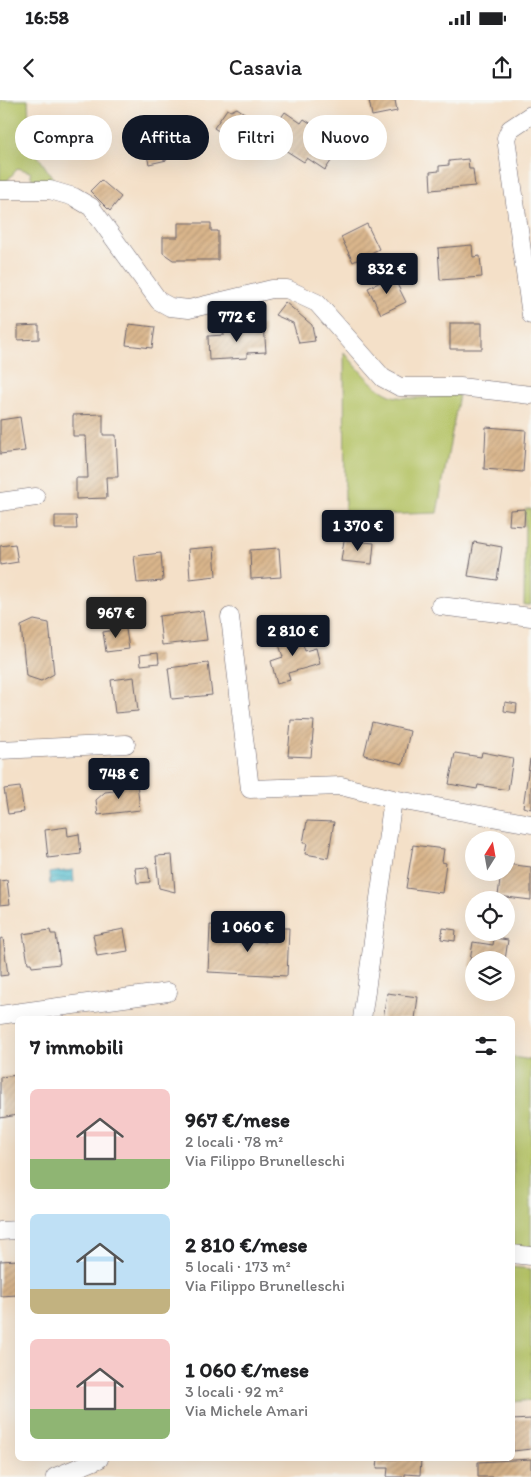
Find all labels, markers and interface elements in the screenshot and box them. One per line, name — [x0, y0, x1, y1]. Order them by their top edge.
text: 16:58 — [25, 6, 69, 29]
icon: back — [15, 54, 43, 82]
text: Casavia — [229, 54, 302, 81]
icon: share — [488, 54, 516, 82]
chip: Compra — [15, 115, 112, 160]
chip: Affitta — [122, 115, 209, 160]
chip: Filtri — [219, 115, 293, 160]
chip: Nuovo — [303, 115, 387, 160]
pin: 832 € — [352, 252, 422, 295]
text: 832 € — [368, 259, 406, 278]
pin: 772 € — [202, 300, 272, 343]
text: 772 € — [218, 307, 256, 326]
pin: 1 370 € — [312, 510, 404, 552]
text: 1 370 € — [333, 516, 383, 535]
pin: 967 € — [81, 596, 151, 639]
text: 967 € — [97, 603, 135, 622]
pin: 2 810 € — [247, 614, 339, 657]
text: 2 810 € — [268, 621, 318, 640]
pin: 748 € — [84, 758, 154, 800]
text: 748 € — [99, 764, 139, 783]
north arrow — [465, 831, 515, 881]
map controls — [465, 831, 515, 1001]
button: locate — [465, 891, 515, 941]
pin: 1 060 € — [202, 910, 294, 953]
text: 1 060 € — [222, 917, 274, 936]
button: layers — [465, 951, 515, 1001]
icon: filters — [472, 1032, 500, 1060]
text: 7 immobili — [30, 1034, 123, 1059]
text: 967 €/mese — [185, 1107, 290, 1132]
icon: home — [70, 1109, 130, 1169]
text: 2 locali · 78 m² — [185, 1132, 283, 1151]
text: Via Filippo Brunelleschi — [185, 1151, 345, 1170]
text: 2 810 €/mese — [185, 1232, 308, 1257]
icon: home — [70, 1234, 130, 1294]
text: 5 locali · 173 m² — [185, 1257, 291, 1276]
text: Via Filippo Brunelleschi — [185, 1276, 345, 1295]
text: 1 060 €/mese — [185, 1357, 309, 1382]
icon: home — [70, 1359, 130, 1419]
text: 3 locali · 92 m² — [185, 1382, 284, 1401]
text: Via Michele Amari — [185, 1401, 308, 1420]

